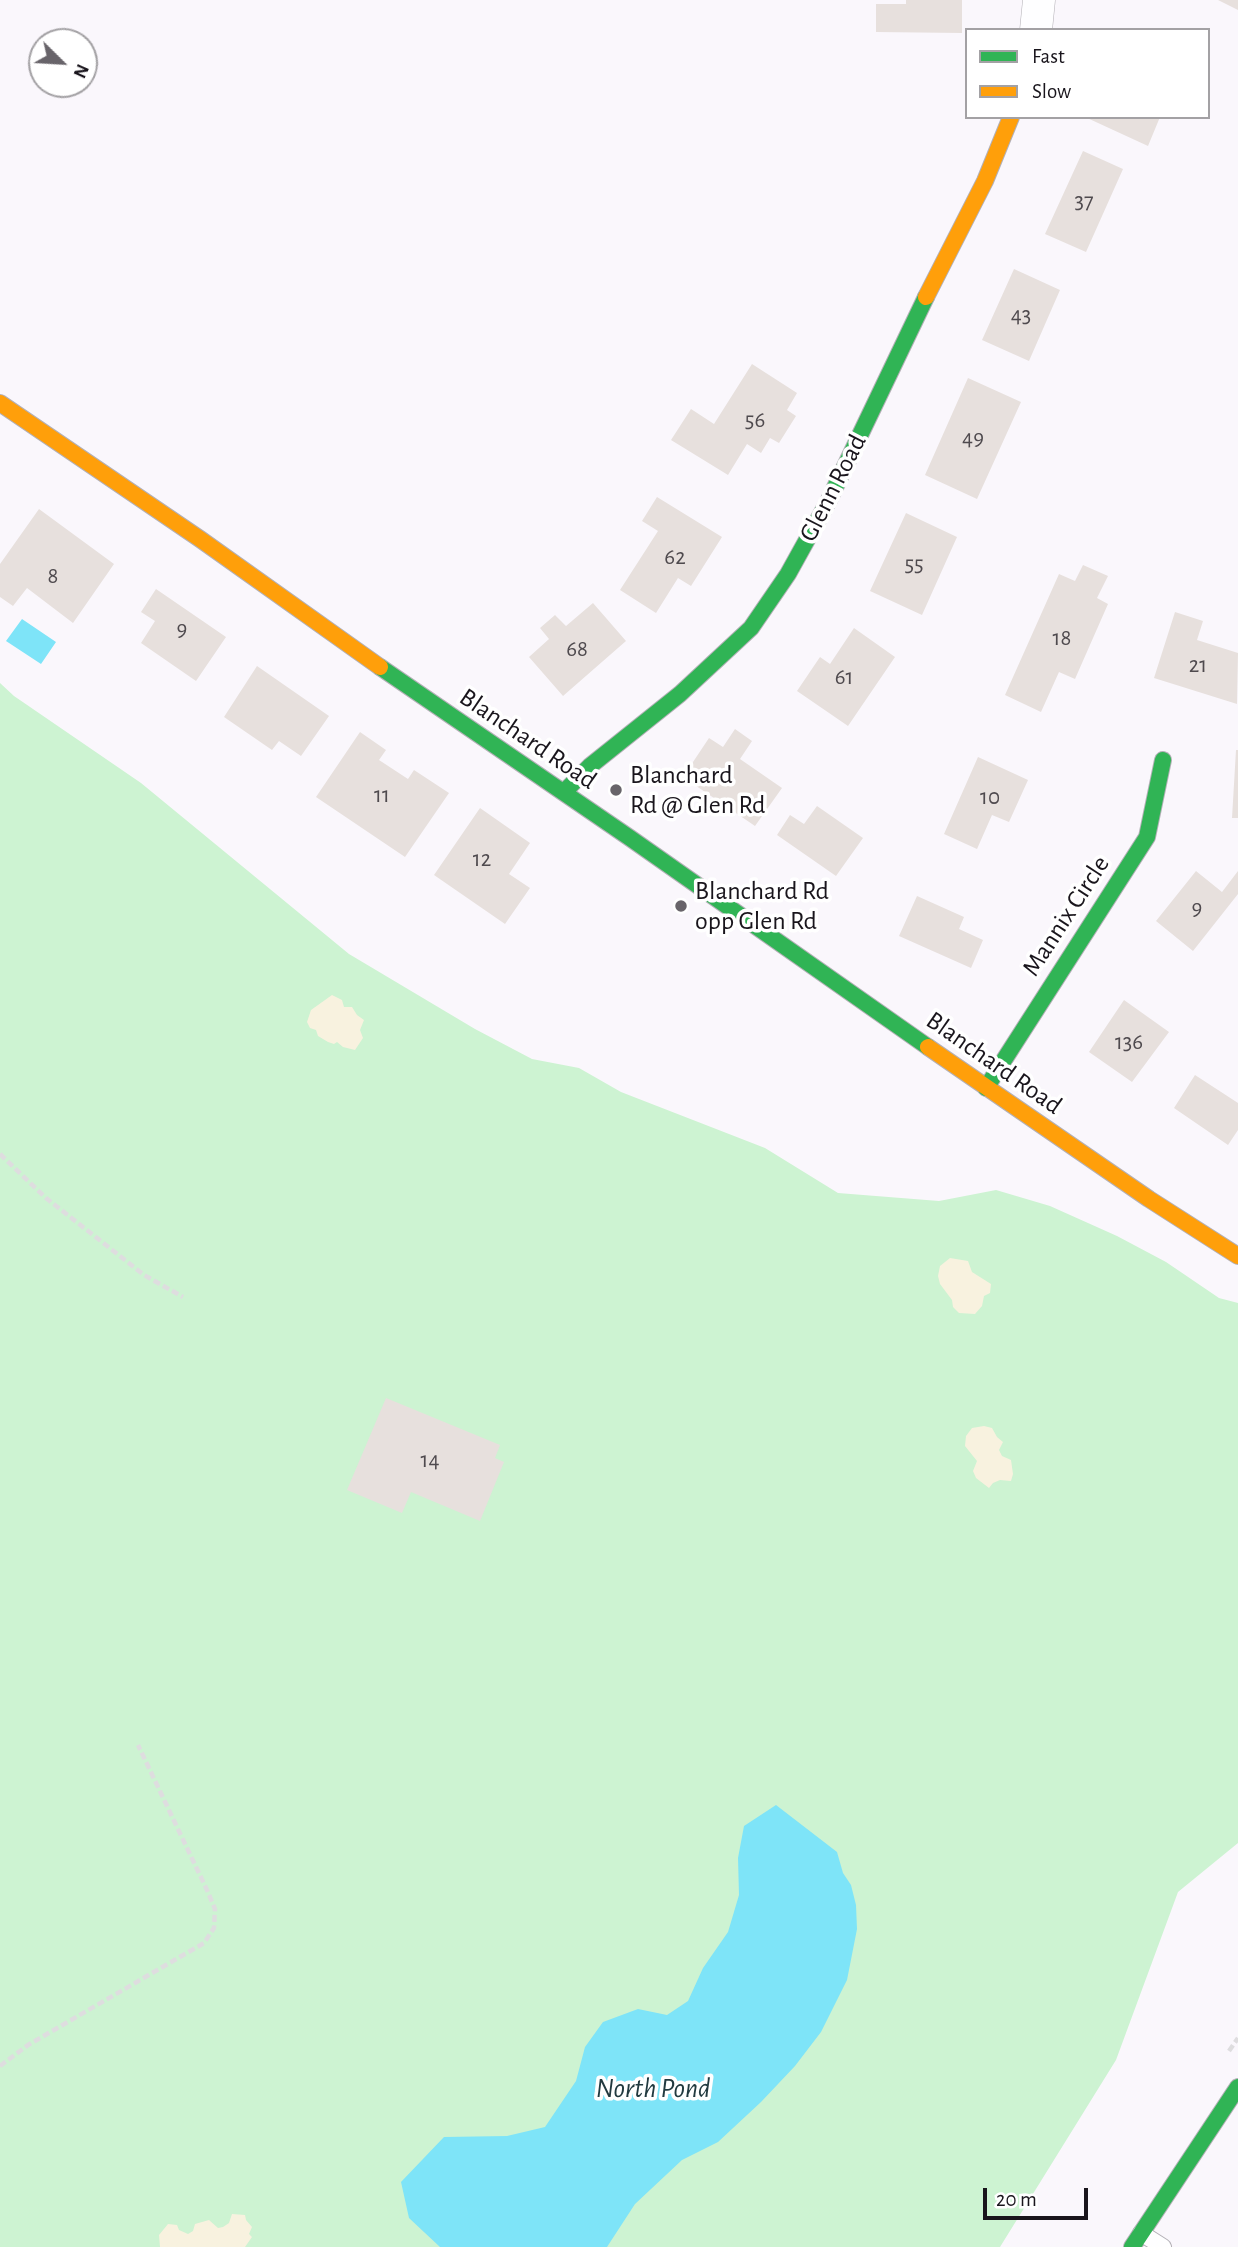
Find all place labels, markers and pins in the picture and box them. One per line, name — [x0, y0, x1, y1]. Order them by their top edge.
place label: Blanchard Rd @ Glen Rd — [630, 759, 765, 820]
marker: Blanchard Rd @ Glen Rd — [608, 782, 624, 798]
place label: Blanchard Rd opp Glen Rd — [695, 875, 829, 936]
marker: Blanchard Rd opp Glen Rd — [673, 898, 689, 914]

